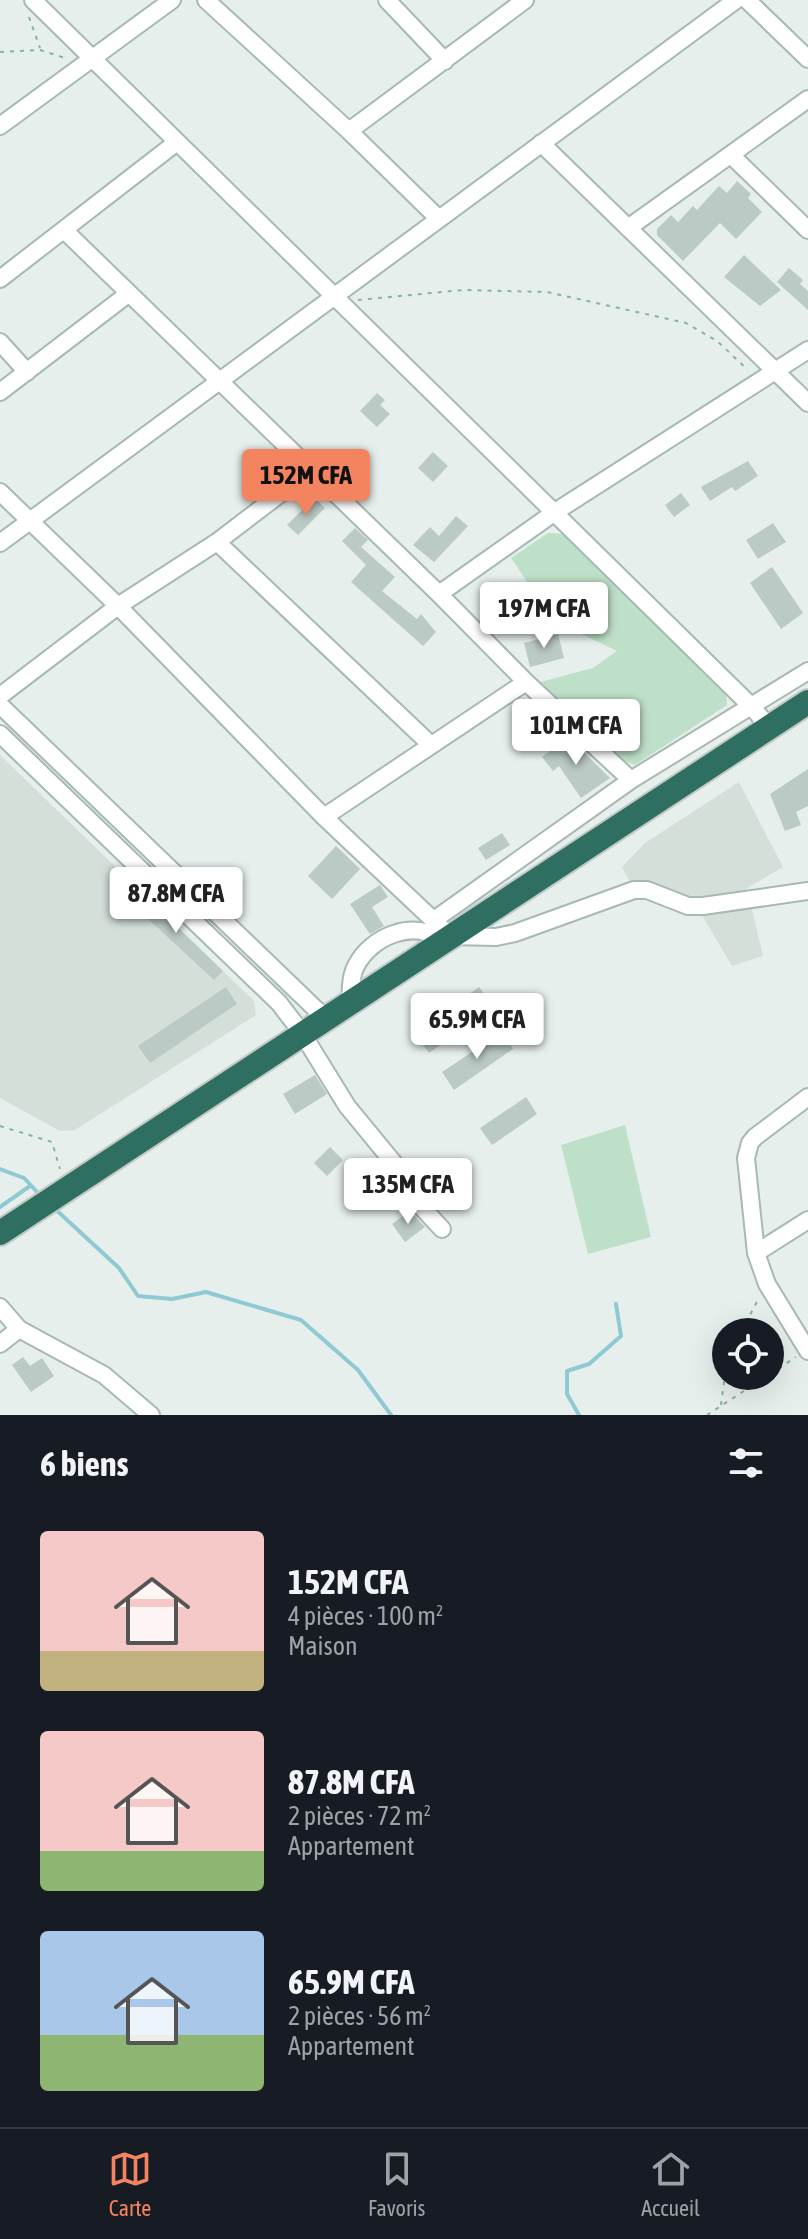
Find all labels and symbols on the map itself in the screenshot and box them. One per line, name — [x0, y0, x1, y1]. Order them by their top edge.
pin: 152M CFA — [223, 449, 389, 517]
pin: 197M CFA — [461, 582, 627, 650]
pin: 101M CFA — [493, 699, 659, 767]
pin: 87.8M CFA — [84, 867, 268, 935]
pin: 65.9M CFA — [385, 993, 569, 1061]
pin: 135M CFA — [325, 1158, 491, 1226]

